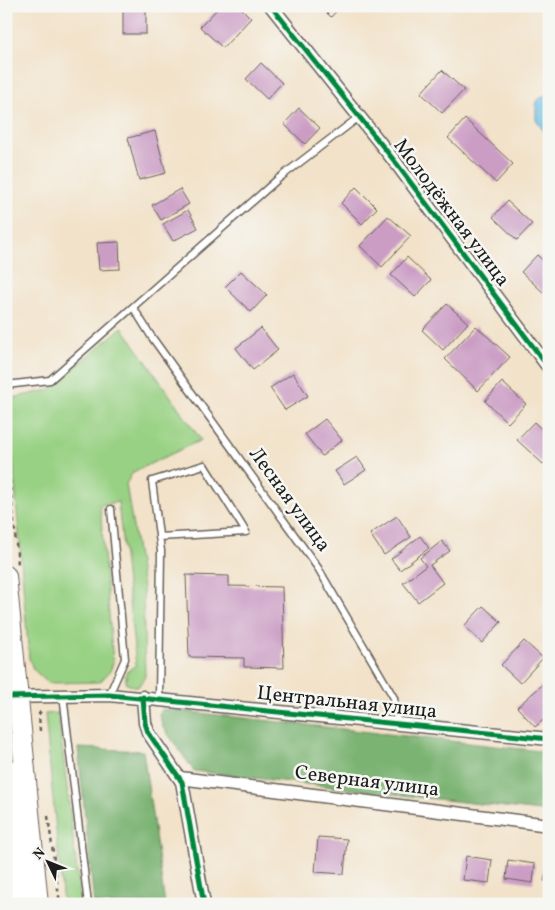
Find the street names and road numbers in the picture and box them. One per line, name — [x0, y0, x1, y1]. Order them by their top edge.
street label: Молодёжная улица — [386, 133, 516, 293]
street label: Лесная улица — [241, 442, 337, 558]
street label: Центральная улица — [256, 680, 439, 726]
street label: Северная улица — [293, 759, 441, 805]

